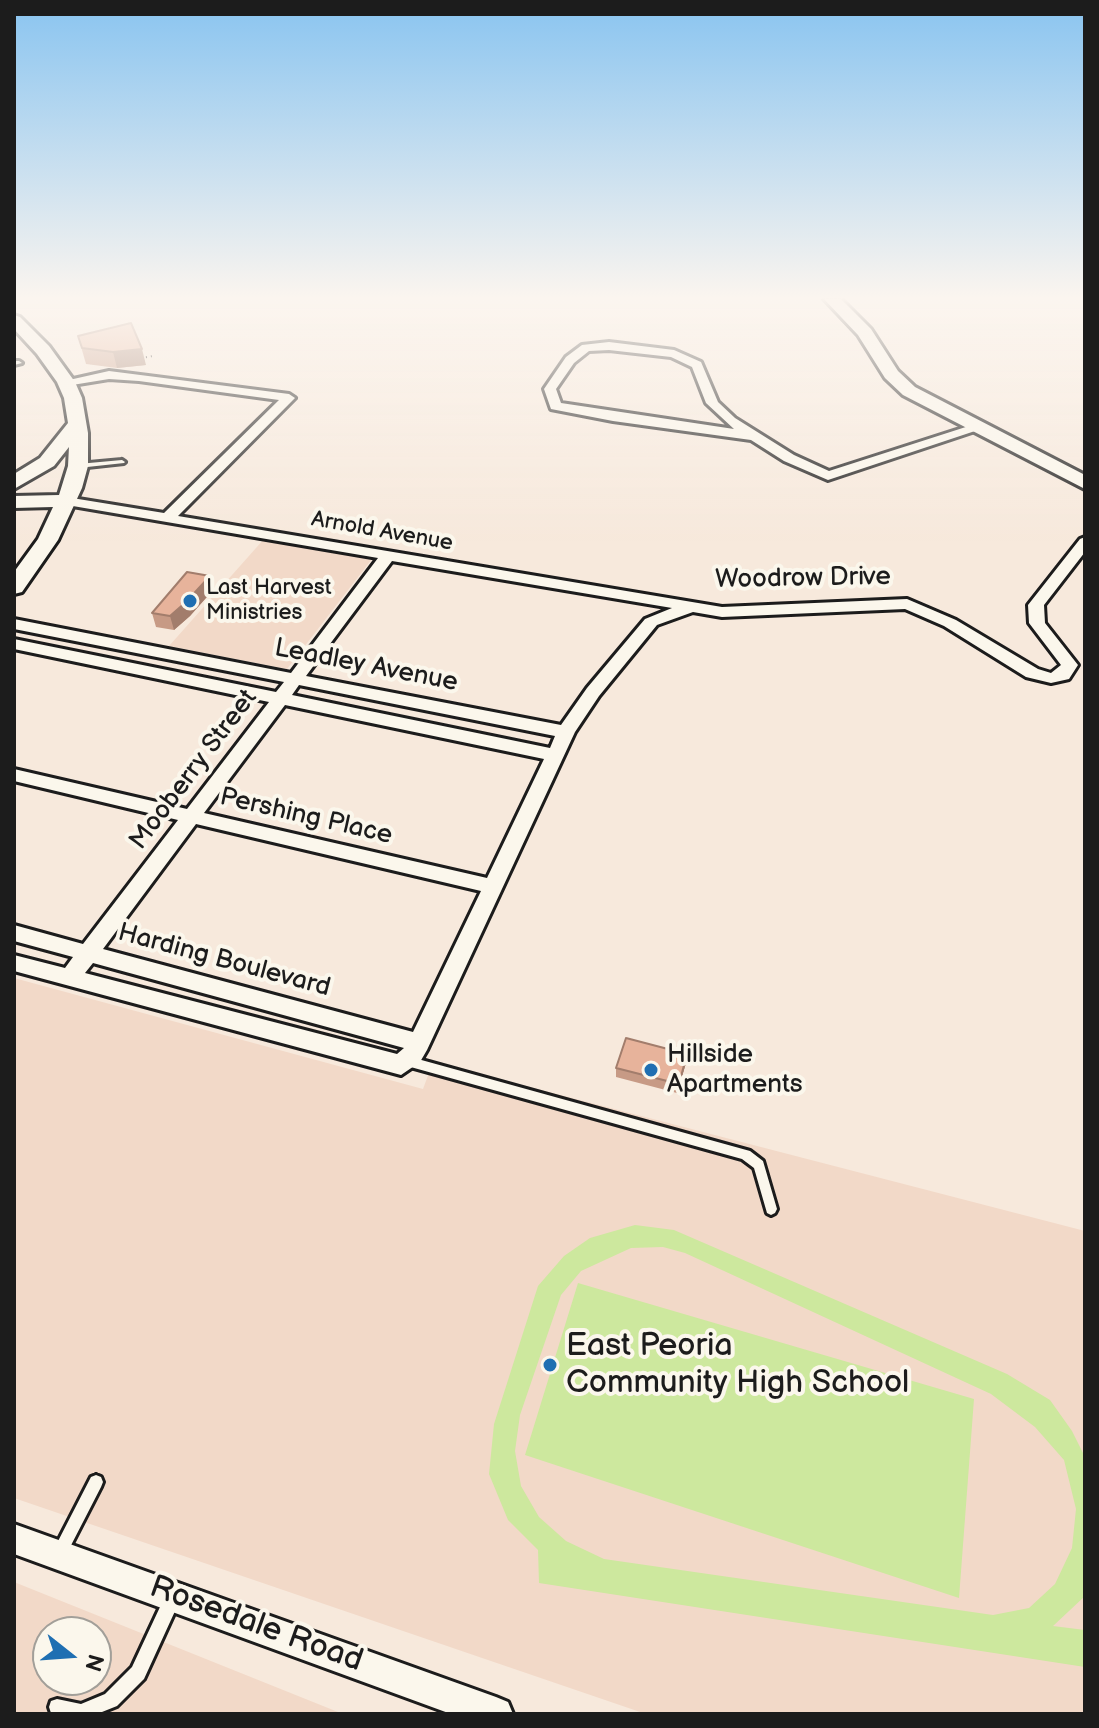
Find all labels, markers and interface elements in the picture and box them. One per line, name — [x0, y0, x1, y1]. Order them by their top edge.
street label: Arnold Avenue — [309, 507, 455, 557]
street label: Woodrow Drive — [715, 562, 891, 596]
place label: Last Harvest Ministries — [206, 575, 332, 626]
marker: Last Harvest Ministries — [181, 592, 199, 610]
street label: Leadley Avenue — [272, 633, 460, 699]
street label: Mooberry Street — [124, 684, 264, 856]
street label: Pershing Place — [217, 782, 395, 852]
street label: Harding Boulevard — [114, 918, 334, 1004]
place label: Hillside Apartments — [667, 1039, 803, 1100]
marker: Hillside Apartments — [642, 1061, 660, 1079]
place label: East Peoria Community High School — [566, 1328, 909, 1403]
marker: East Peoria Community High School — [541, 1356, 559, 1374]
street label: Rosedale Road — [144, 1569, 368, 1681]
north arrow — [32, 1616, 112, 1696]
text: N — [78, 1651, 109, 1674]

